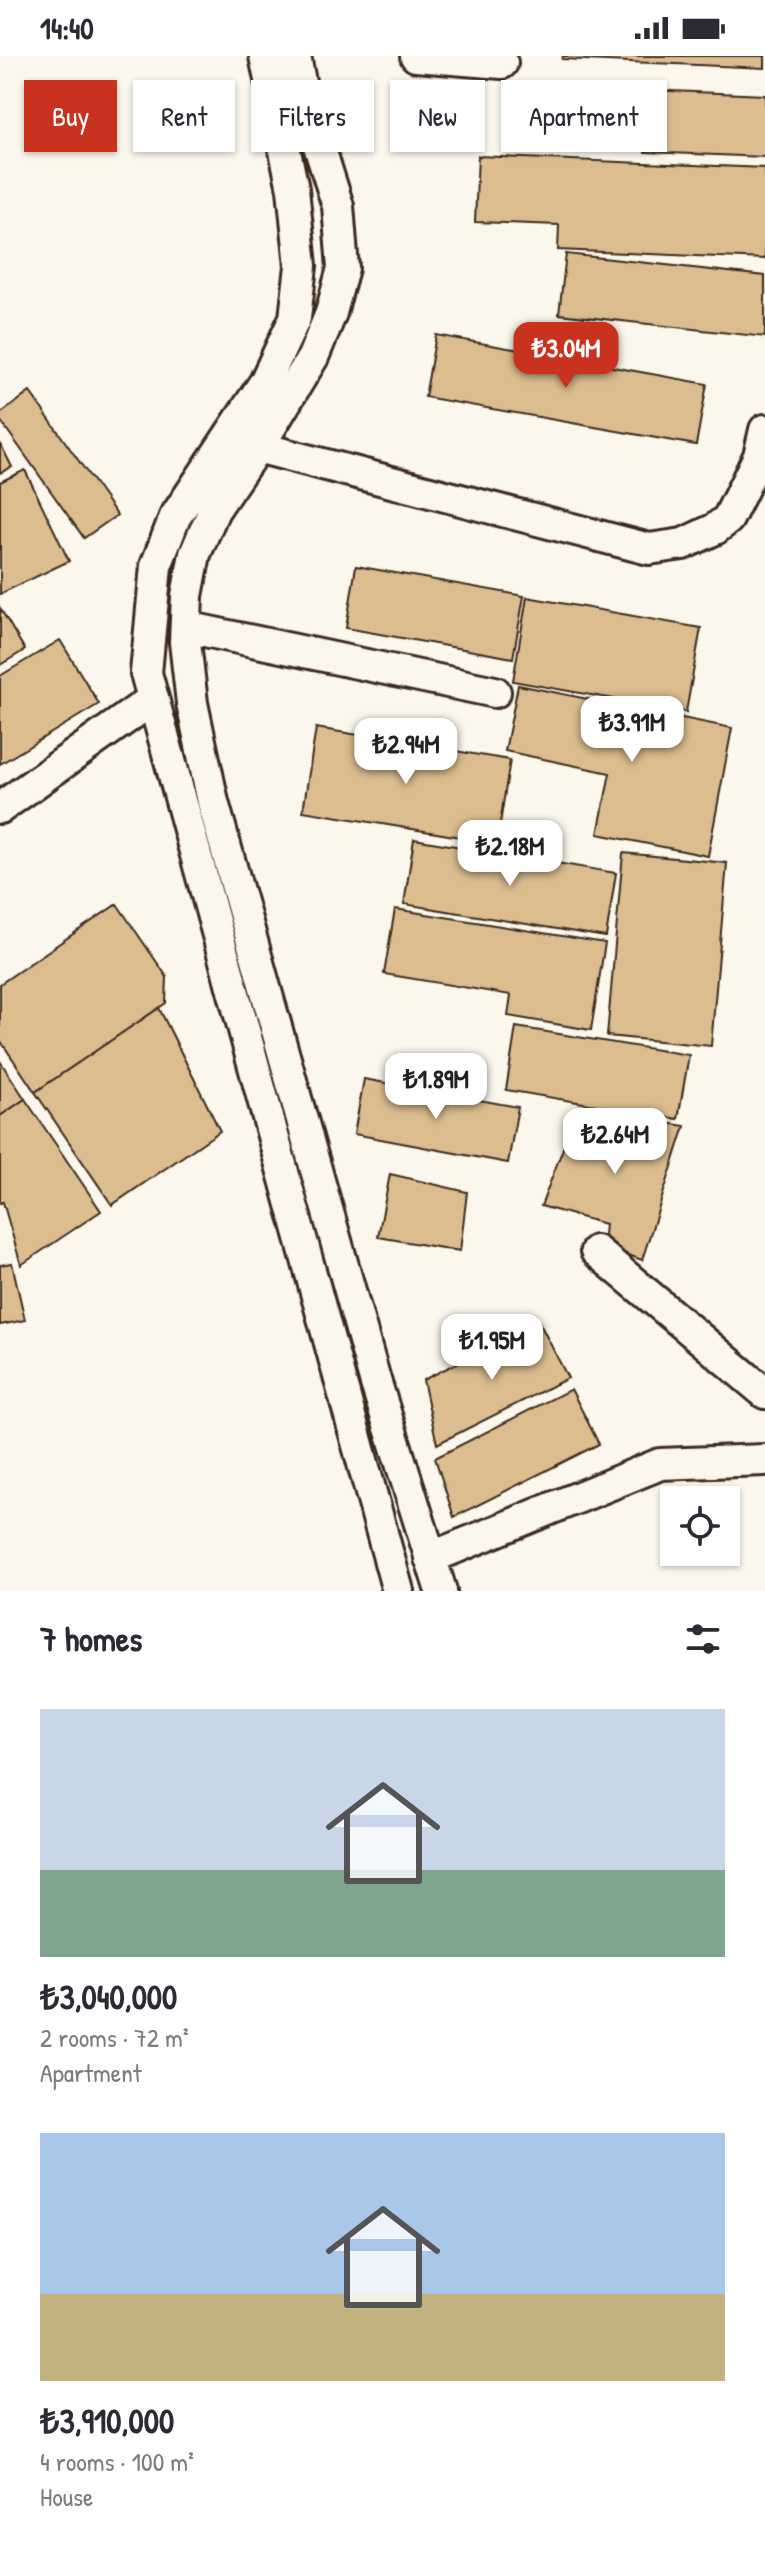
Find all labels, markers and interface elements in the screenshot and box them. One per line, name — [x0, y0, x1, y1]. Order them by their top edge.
text: 14:40 — [40, 8, 94, 48]
chip: Buy — [24, 80, 117, 152]
chip: Rent — [133, 80, 235, 152]
chip: Filters — [251, 80, 374, 152]
chip: New — [390, 80, 485, 152]
chip: Apartment — [501, 80, 667, 152]
pin: ₺3.04M — [501, 322, 631, 390]
text: ₺3.04M — [532, 330, 600, 365]
pin: ₺3.91M — [567, 696, 697, 764]
text: ₺3.91M — [599, 704, 665, 739]
pin: ₺2.94M — [341, 718, 471, 786]
text: ₺2.94M — [372, 726, 440, 761]
pin: ₺2.18M — [445, 820, 575, 888]
text: ₺2.18M — [476, 828, 544, 863]
pin: ₺1.89M — [371, 1053, 501, 1121]
text: ₺1.89M — [403, 1061, 469, 1096]
pin: ₺2.64M — [550, 1108, 680, 1176]
text: ₺2.64M — [581, 1116, 649, 1151]
pin: ₺1.95M — [427, 1314, 557, 1382]
text: ₺1.95M — [459, 1322, 525, 1357]
map controls — [660, 1486, 740, 1566]
button: locate — [660, 1486, 740, 1566]
text: 7 homes — [40, 1616, 142, 1662]
icon: filters — [681, 1617, 725, 1661]
icon: home — [311, 1761, 455, 1905]
text: ₺3,040,000 — [40, 1974, 177, 2020]
text: 2 rooms · 72 m² — [40, 2020, 189, 2055]
text: Apartment — [40, 2055, 142, 2090]
icon: home — [311, 2185, 455, 2329]
text: ₺3,910,000 — [40, 2398, 174, 2444]
text: 4 rooms · 100 m² — [40, 2444, 194, 2479]
text: House — [40, 2479, 93, 2514]

